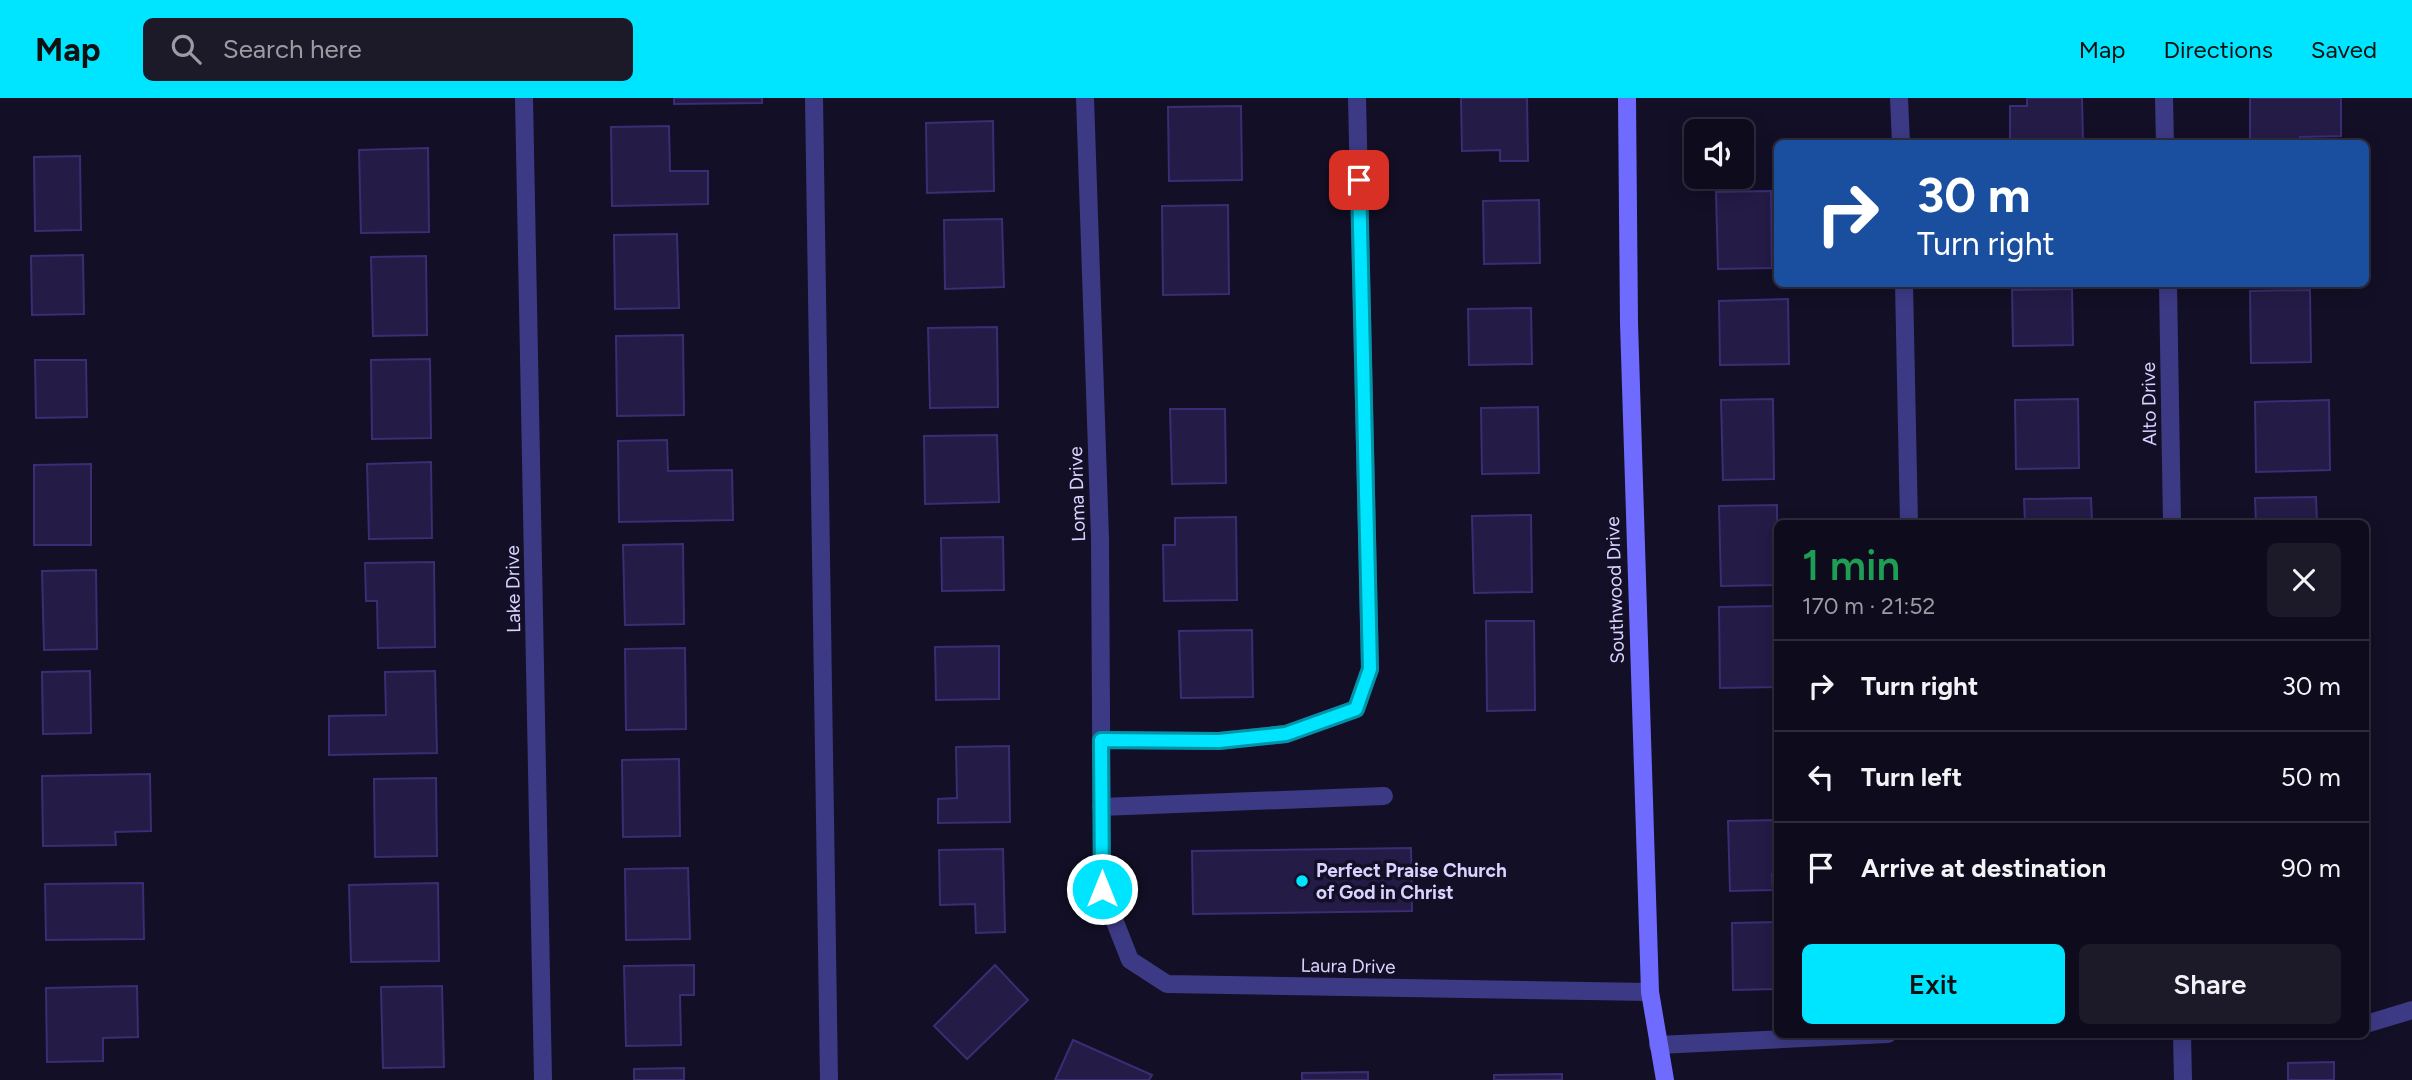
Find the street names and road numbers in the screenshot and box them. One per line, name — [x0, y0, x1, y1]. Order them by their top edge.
street label: Alto Drive — [2137, 362, 2161, 446]
street label: Loma Drive — [1064, 446, 1090, 542]
street label: Southwood Drive — [1601, 516, 1629, 664]
street label: Lake Drive — [501, 545, 525, 633]
street label: Laura Drive — [1300, 954, 1396, 978]

